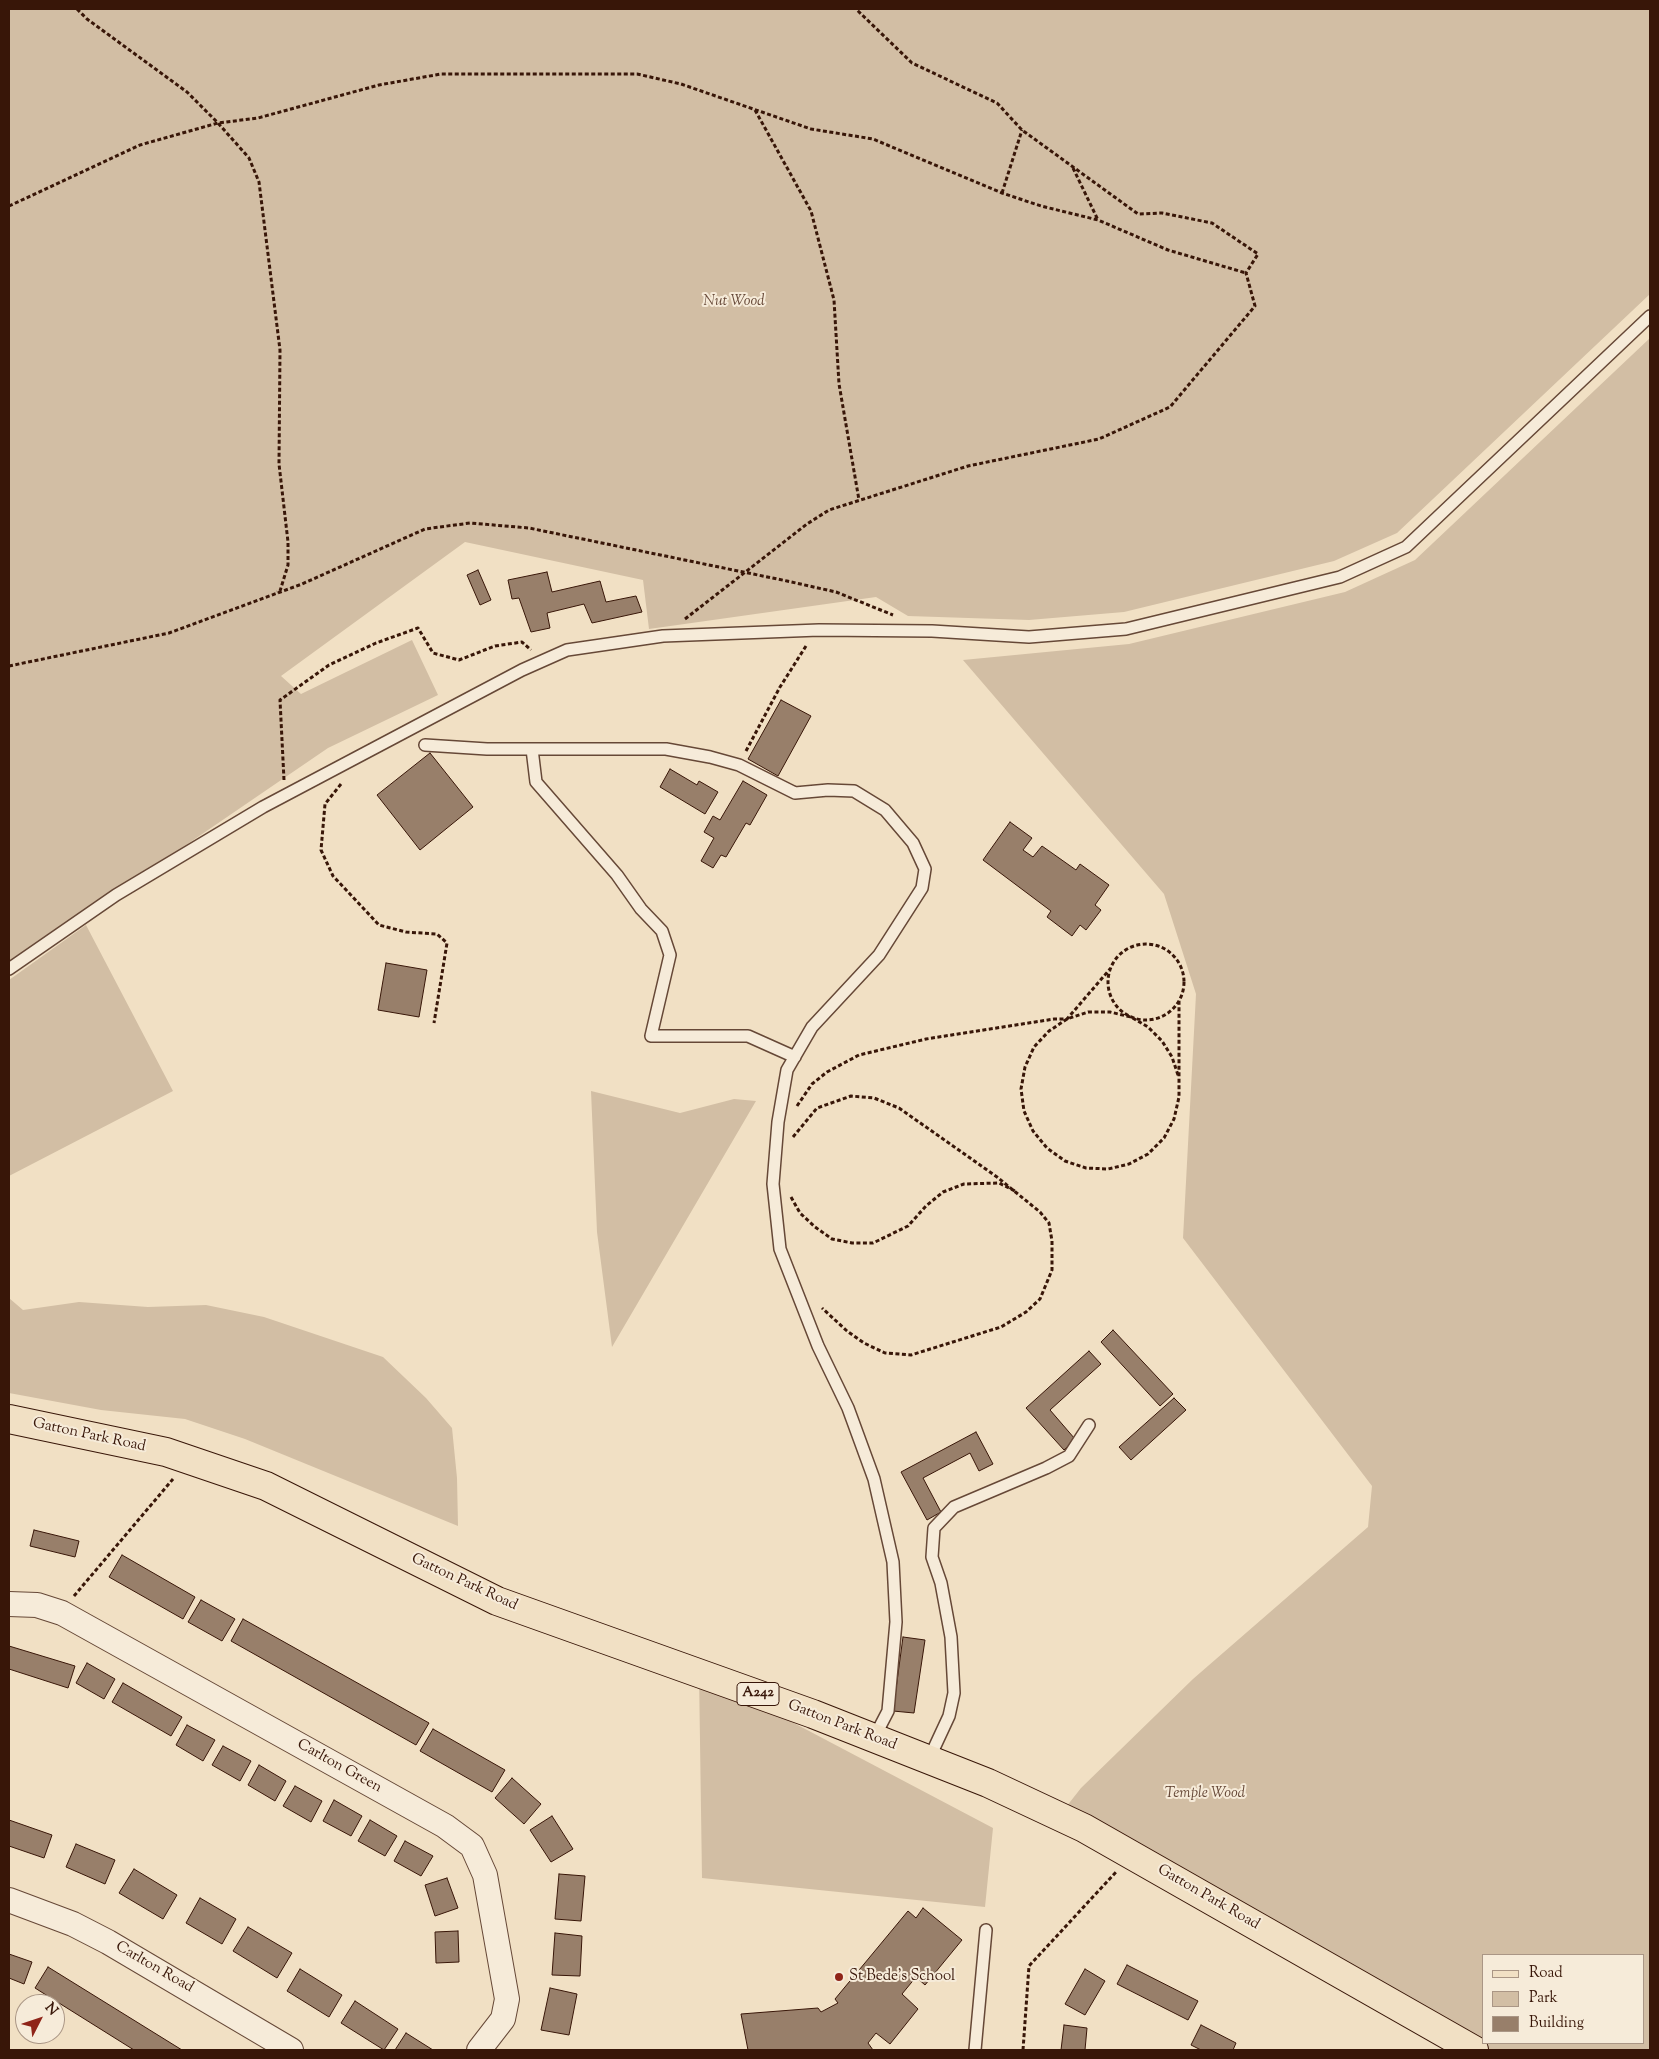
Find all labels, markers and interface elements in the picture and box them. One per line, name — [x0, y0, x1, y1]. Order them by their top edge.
park label: Nut Wood — [703, 293, 765, 311]
street label: Gatton Park Road — [31, 1415, 147, 1457]
street label: Gatton Park Road — [408, 1551, 520, 1615]
road number: A242 — [737, 1682, 779, 1706]
street label: Gatton Park Road — [785, 1697, 899, 1755]
street label: Carlton Green — [293, 1736, 385, 1798]
park label: Temple Wood — [1165, 1785, 1245, 1803]
street label: Gatton Park Road — [1154, 1861, 1262, 1935]
street label: Carlton Road — [112, 1938, 196, 1998]
legend — [1482, 1954, 1644, 2044]
text: Road — [1529, 1963, 1563, 1984]
place label: St Bede's School — [849, 1968, 955, 1986]
marker: St Bede's School — [833, 1971, 845, 1983]
text: Park — [1529, 1988, 1558, 2009]
north arrow — [15, 1994, 65, 2044]
text: N — [39, 1999, 62, 2021]
text: Building — [1529, 2013, 1584, 2034]

